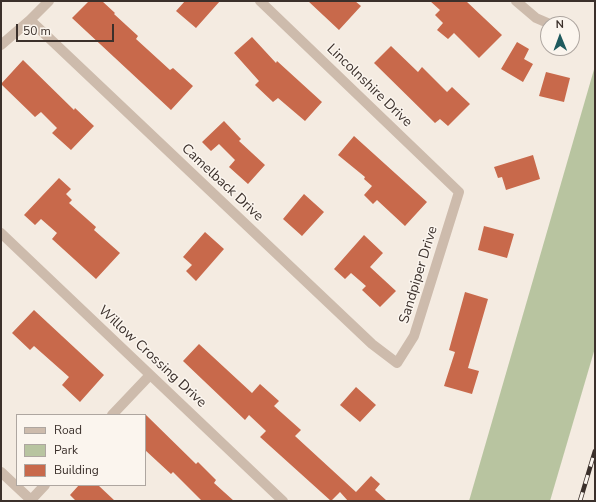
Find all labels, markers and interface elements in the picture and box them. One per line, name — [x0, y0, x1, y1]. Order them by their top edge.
scale bar — [18, 16, 116, 42]
north arrow — [540, 16, 580, 56]
text: N — [556, 17, 564, 32]
text: 50 m — [23, 23, 51, 39]
street label: Lincolnshire Drive — [323, 41, 415, 131]
street label: Camelback Drive — [177, 141, 267, 225]
street label: Sandpiper Drive — [396, 224, 442, 326]
street label: Willow Crossing Drive — [94, 303, 210, 411]
legend — [16, 414, 146, 486]
text: Road — [54, 422, 82, 438]
text: Park — [54, 442, 78, 458]
text: Building — [54, 462, 99, 478]

